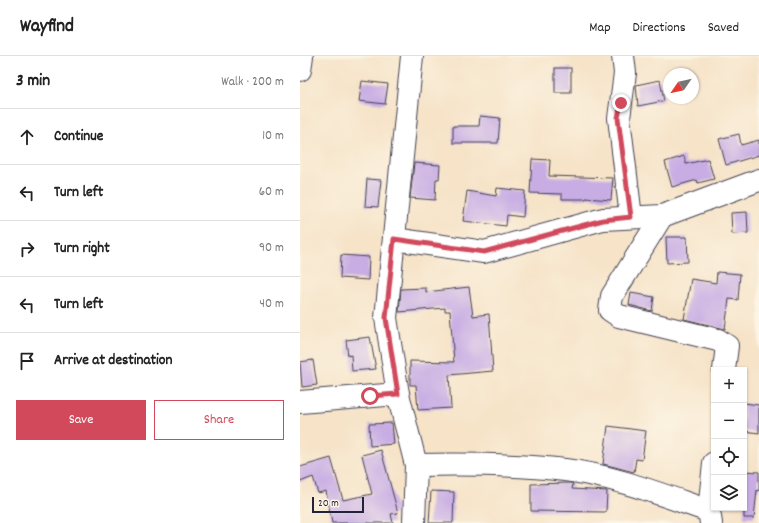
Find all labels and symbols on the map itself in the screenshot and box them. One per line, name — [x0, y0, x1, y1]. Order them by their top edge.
north arrow — [663, 68, 699, 104]
route end — [612, 94, 630, 112]
route start — [361, 387, 379, 405]
scale bar — [312, 495, 364, 514]

